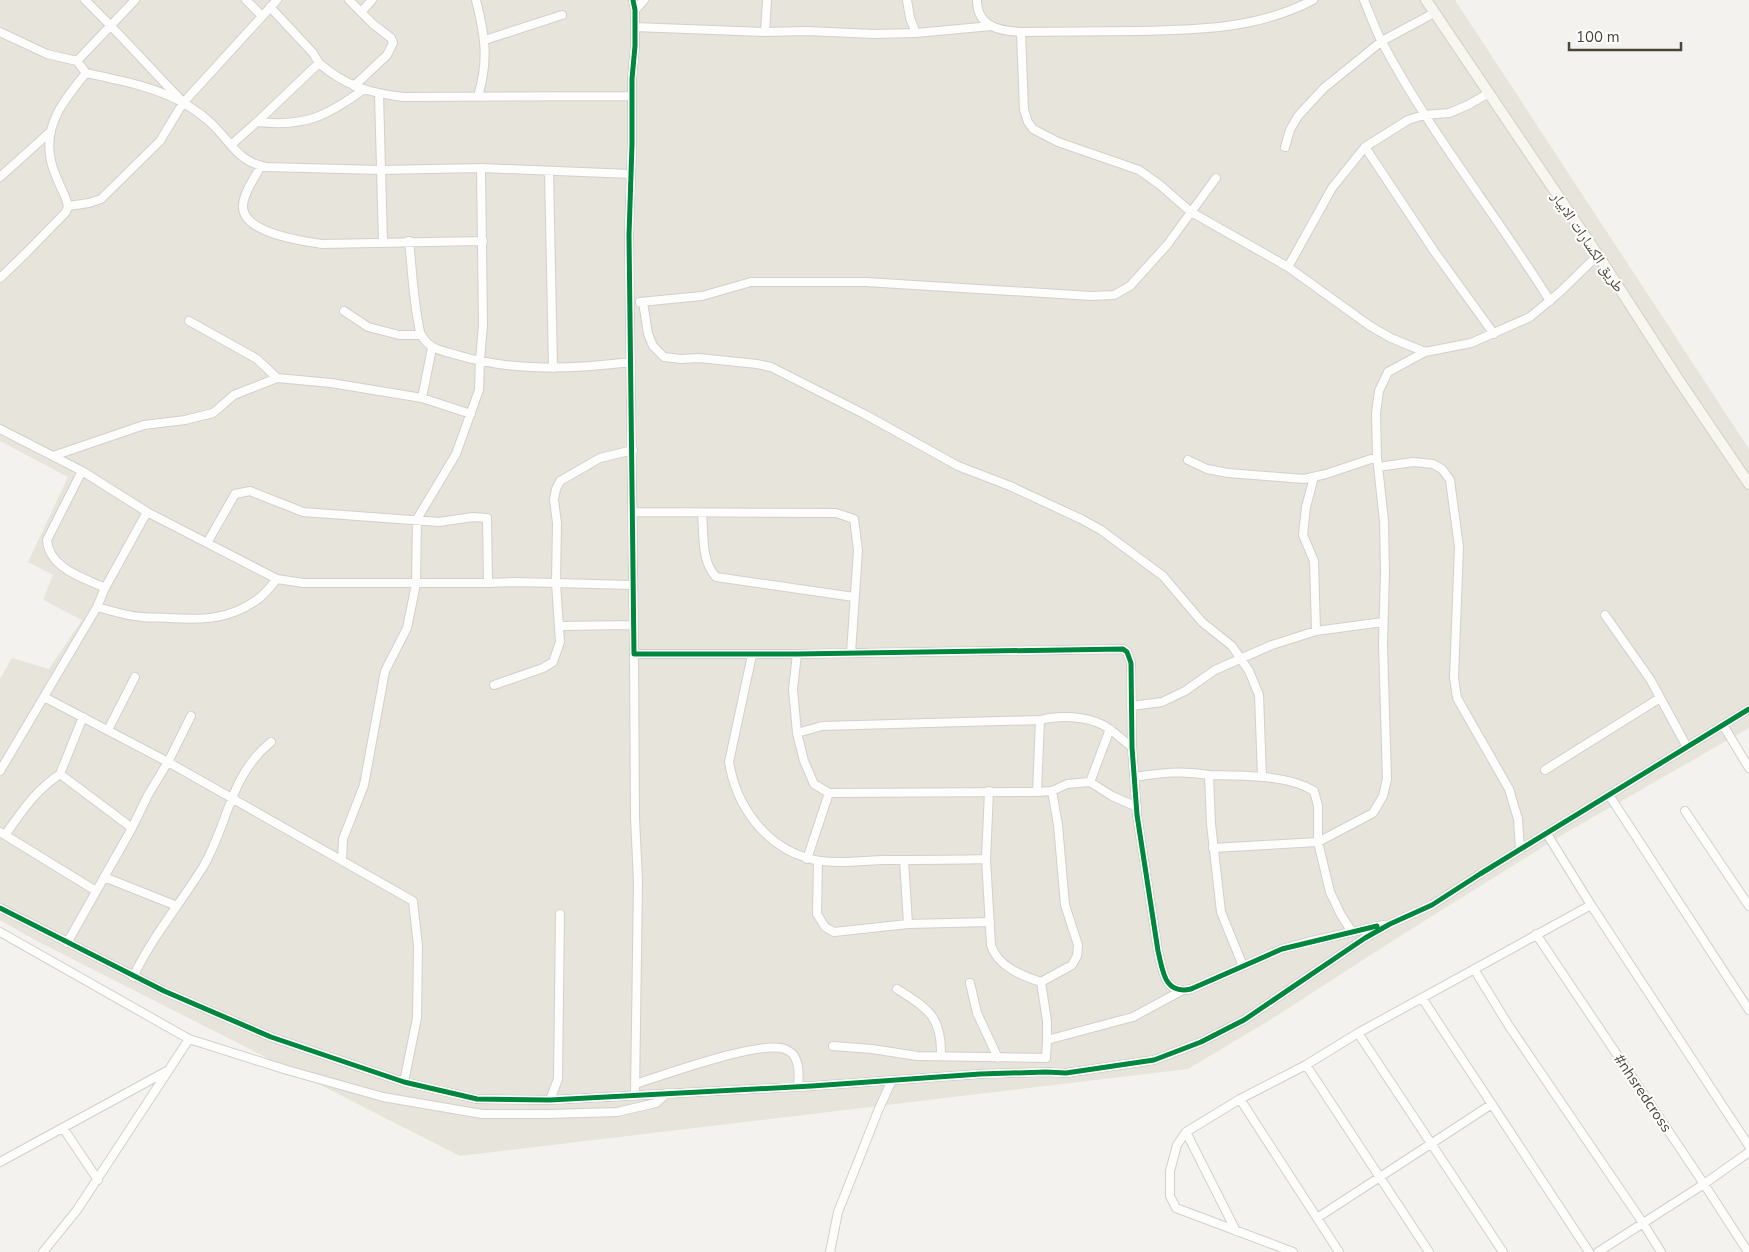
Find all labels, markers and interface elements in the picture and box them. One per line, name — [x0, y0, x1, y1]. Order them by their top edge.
scale bar — [1569, 20, 1682, 52]
text: 100 m — [1576, 27, 1620, 47]
street label: طريق الكسارات الابيار — [1546, 187, 1629, 296]
street label: #nhsredcross — [1609, 1050, 1677, 1136]

